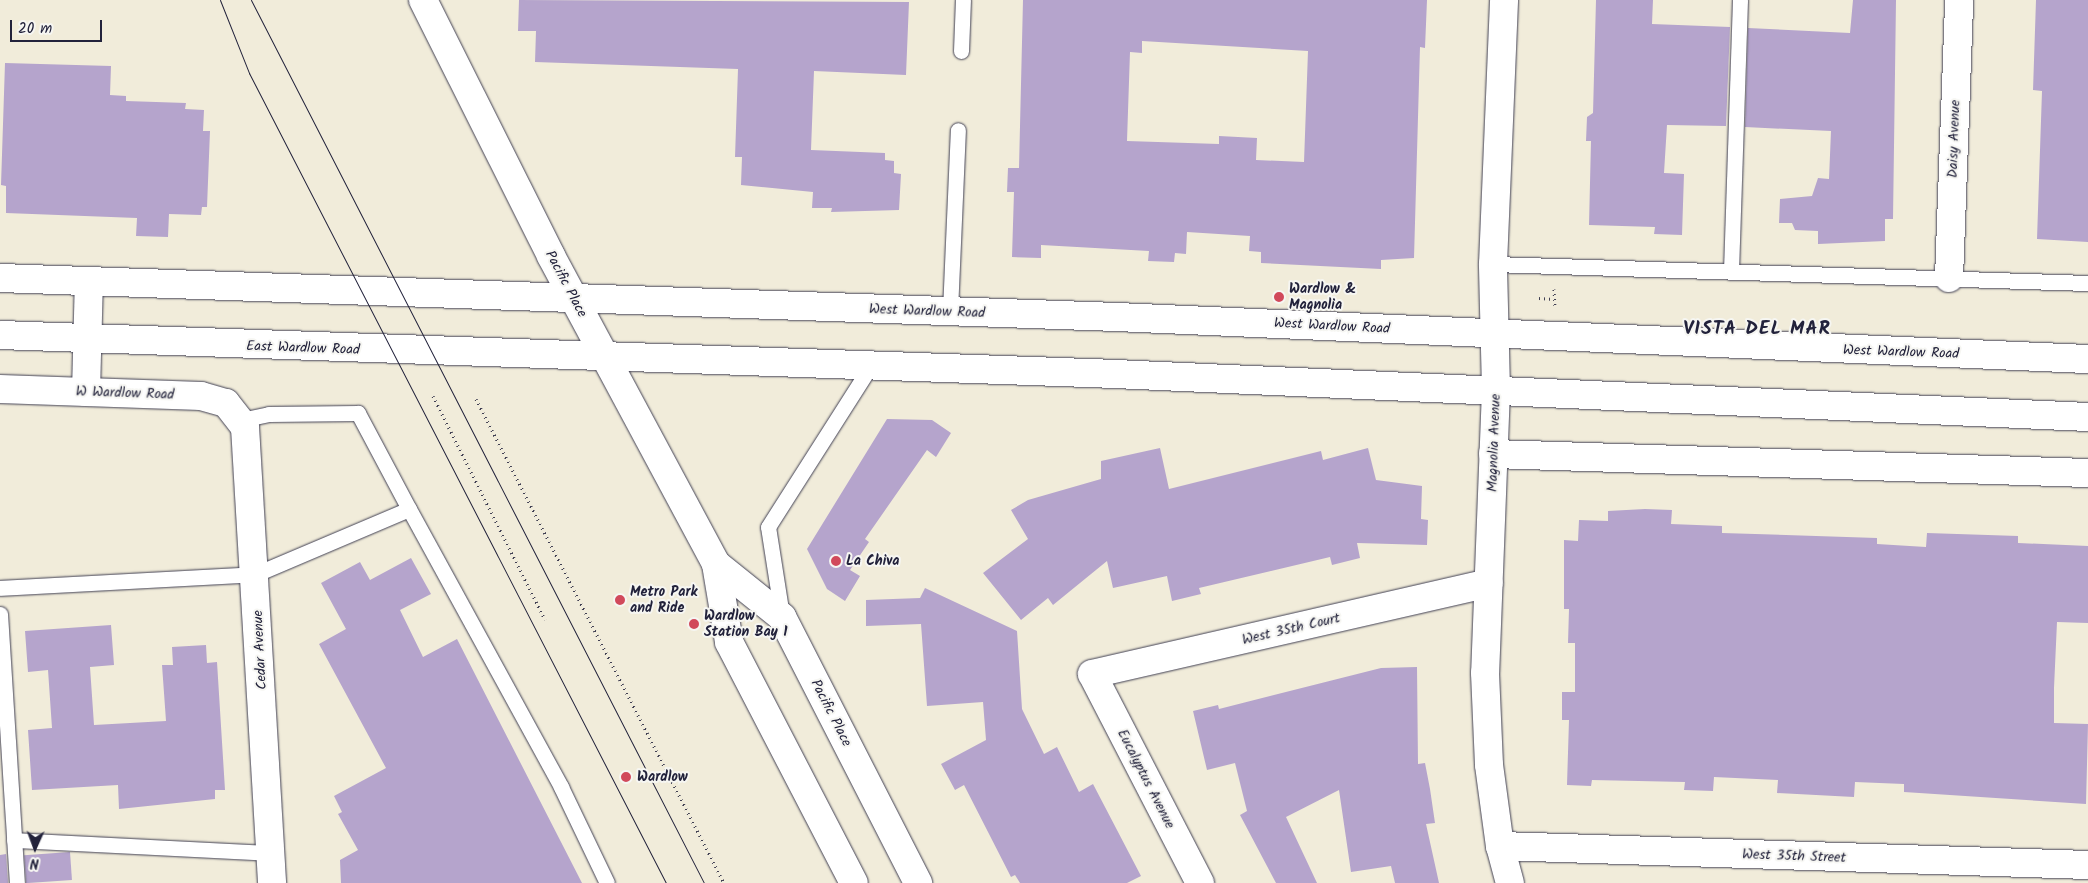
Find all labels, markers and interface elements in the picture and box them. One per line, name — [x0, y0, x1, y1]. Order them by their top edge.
scale bar — [12, 10, 105, 42]
text: 20 m — [18, 17, 52, 41]
street label: Daisy Avenue — [1944, 100, 1964, 178]
street label: Pacific Place — [541, 248, 591, 320]
place label: Wardlow & Magnolia — [1289, 281, 1356, 314]
marker: Wardlow & Magnolia — [1273, 291, 1285, 303]
street label: West Wardlow Road — [869, 301, 985, 321]
street label: West Wardlow Road — [1274, 315, 1390, 337]
district label: VISTA DEL MAR — [1682, 319, 1832, 341]
street label: East Wardlow Road — [246, 338, 360, 358]
street label: West Wardlow Road — [1843, 342, 1959, 362]
street label: W Wardlow Road — [75, 383, 175, 403]
street label: Magnolia Avenue — [1484, 394, 1504, 492]
place label: La Chiva — [846, 553, 899, 569]
marker: La Chiva — [830, 555, 842, 567]
place label: Metro Park and Ride — [630, 584, 697, 616]
marker: Metro Park and Ride — [614, 594, 626, 606]
place label: Wardlow Station Bay 1 — [704, 608, 787, 640]
street label: Cedar Avenue — [250, 610, 270, 690]
street label: West 35th Court — [1240, 610, 1342, 648]
marker: Wardlow Station Bay 1 — [688, 618, 700, 630]
street label: Pacific Place — [807, 677, 855, 749]
street label: Eucalyptus Avenue — [1114, 726, 1178, 832]
place label: Wardlow — [637, 769, 688, 785]
marker: Wardlow — [619, 770, 633, 784]
north arrow — [10, 823, 60, 873]
street label: West 35th Street — [1742, 846, 1846, 866]
text: N — [30, 852, 39, 874]

